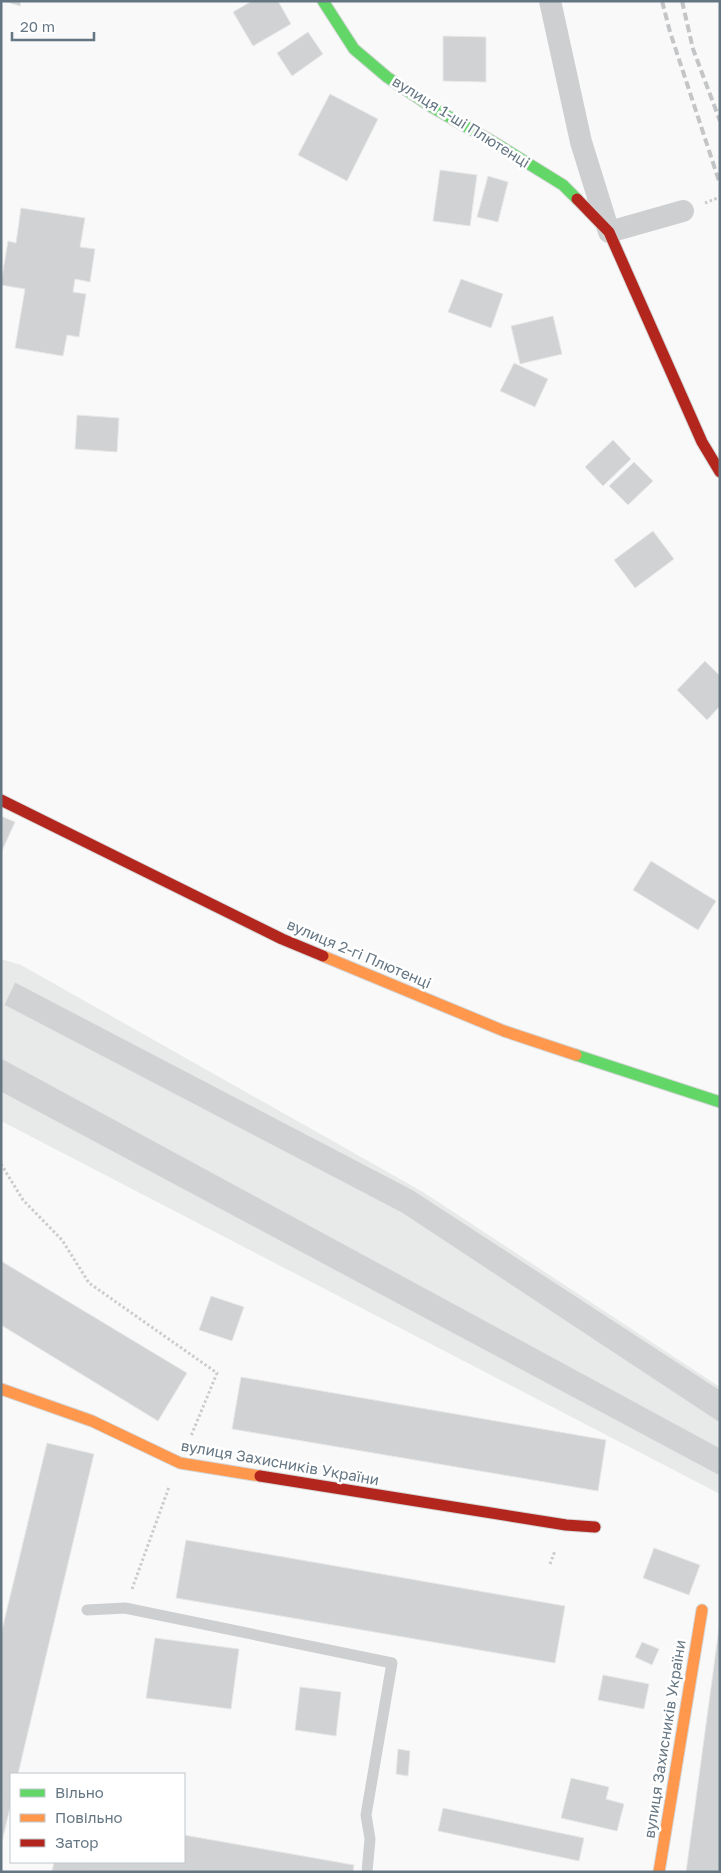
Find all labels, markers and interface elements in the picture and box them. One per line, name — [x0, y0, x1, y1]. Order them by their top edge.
scale bar — [12, 10, 95, 42]
text: 20 m — [20, 17, 55, 35]
street label: вулиця 1-ші Плютенці — [389, 71, 534, 171]
street label: вулиця 2-гі Плютенці — [285, 915, 434, 992]
street label: вулиця Захисників України — [180, 1436, 381, 1488]
street label: вулиця Захисників України — [639, 1638, 689, 1839]
legend — [10, 1773, 185, 1863]
text: Вільно — [55, 1783, 104, 1801]
text: Повільно — [55, 1808, 123, 1826]
text: Затор — [55, 1833, 98, 1851]

